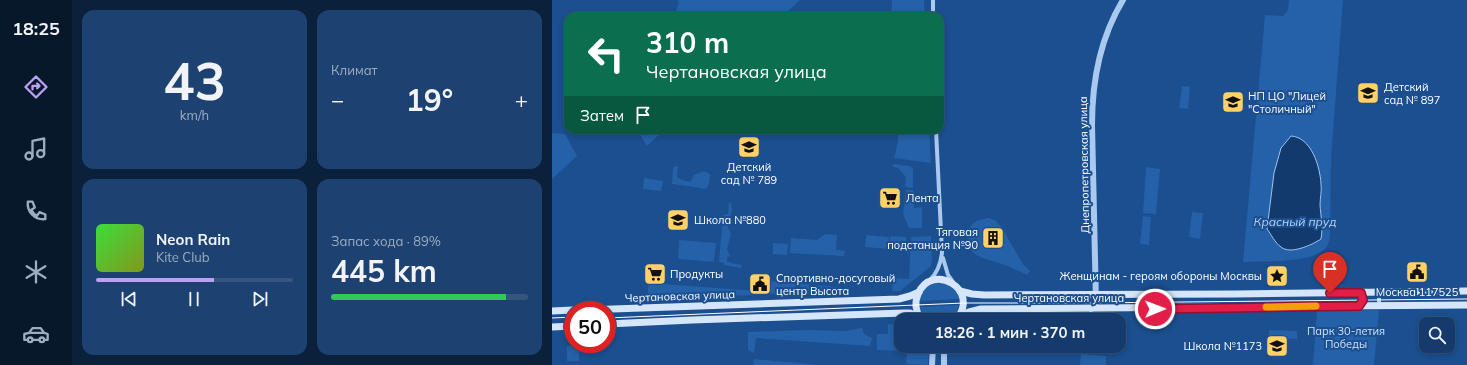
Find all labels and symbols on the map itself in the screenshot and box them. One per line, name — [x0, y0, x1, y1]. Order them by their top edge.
school or university icon: Детский сад № 897 — [1355, 80, 1381, 106]
place label: Детский сад № 897 — [1384, 80, 1440, 107]
school or university icon: НП ЦО "Лицей "Столичный" — [1220, 89, 1246, 115]
place label: НП ЦО "Лицей "Столичный" — [1248, 89, 1326, 116]
street label: Днепропетровская улица — [1076, 96, 1092, 234]
school or university icon: Детский сад № 789 — [736, 134, 762, 160]
place label: Детский сад № 789 — [721, 160, 777, 187]
supermarket icon: Лента — [877, 185, 903, 211]
place label: Лента — [906, 191, 939, 205]
school or university icon: Школа №880 — [665, 207, 691, 233]
place label: Школа №880 — [694, 213, 766, 227]
water label: Красный пруд — [1254, 214, 1336, 229]
place label: Тяговая подстанция №90 — [887, 225, 978, 252]
building icon: Тяговая подстанция №90 — [980, 225, 1006, 251]
pin — [1313, 252, 1347, 293]
public building icon: Москва 117525 — [1404, 259, 1430, 285]
supermarket icon: Продукты — [642, 261, 668, 287]
place icon: Женщинам - героям обороны Москвы — [1264, 263, 1290, 289]
place label: Продукты — [670, 267, 723, 281]
place label: Женщинам - героям обороны Москвы — [1060, 269, 1262, 283]
public building icon: Спортивно-досуговый центр Высота — [747, 271, 773, 297]
place label: Спортивно-досуговый центр Высота — [776, 271, 895, 298]
place label: Москва 117525 — [1376, 285, 1459, 299]
street label: Чертановская улица — [625, 287, 735, 305]
position arrow — [1134, 288, 1176, 330]
street label: Чертановская улица — [1014, 291, 1124, 305]
speed limit sign: 50 — [564, 301, 616, 353]
park label: Парк 30-летия Победы — [1307, 324, 1385, 351]
school or university icon: Школа №1173 — [1264, 333, 1290, 359]
place label: Школа №1173 — [1184, 339, 1262, 353]

